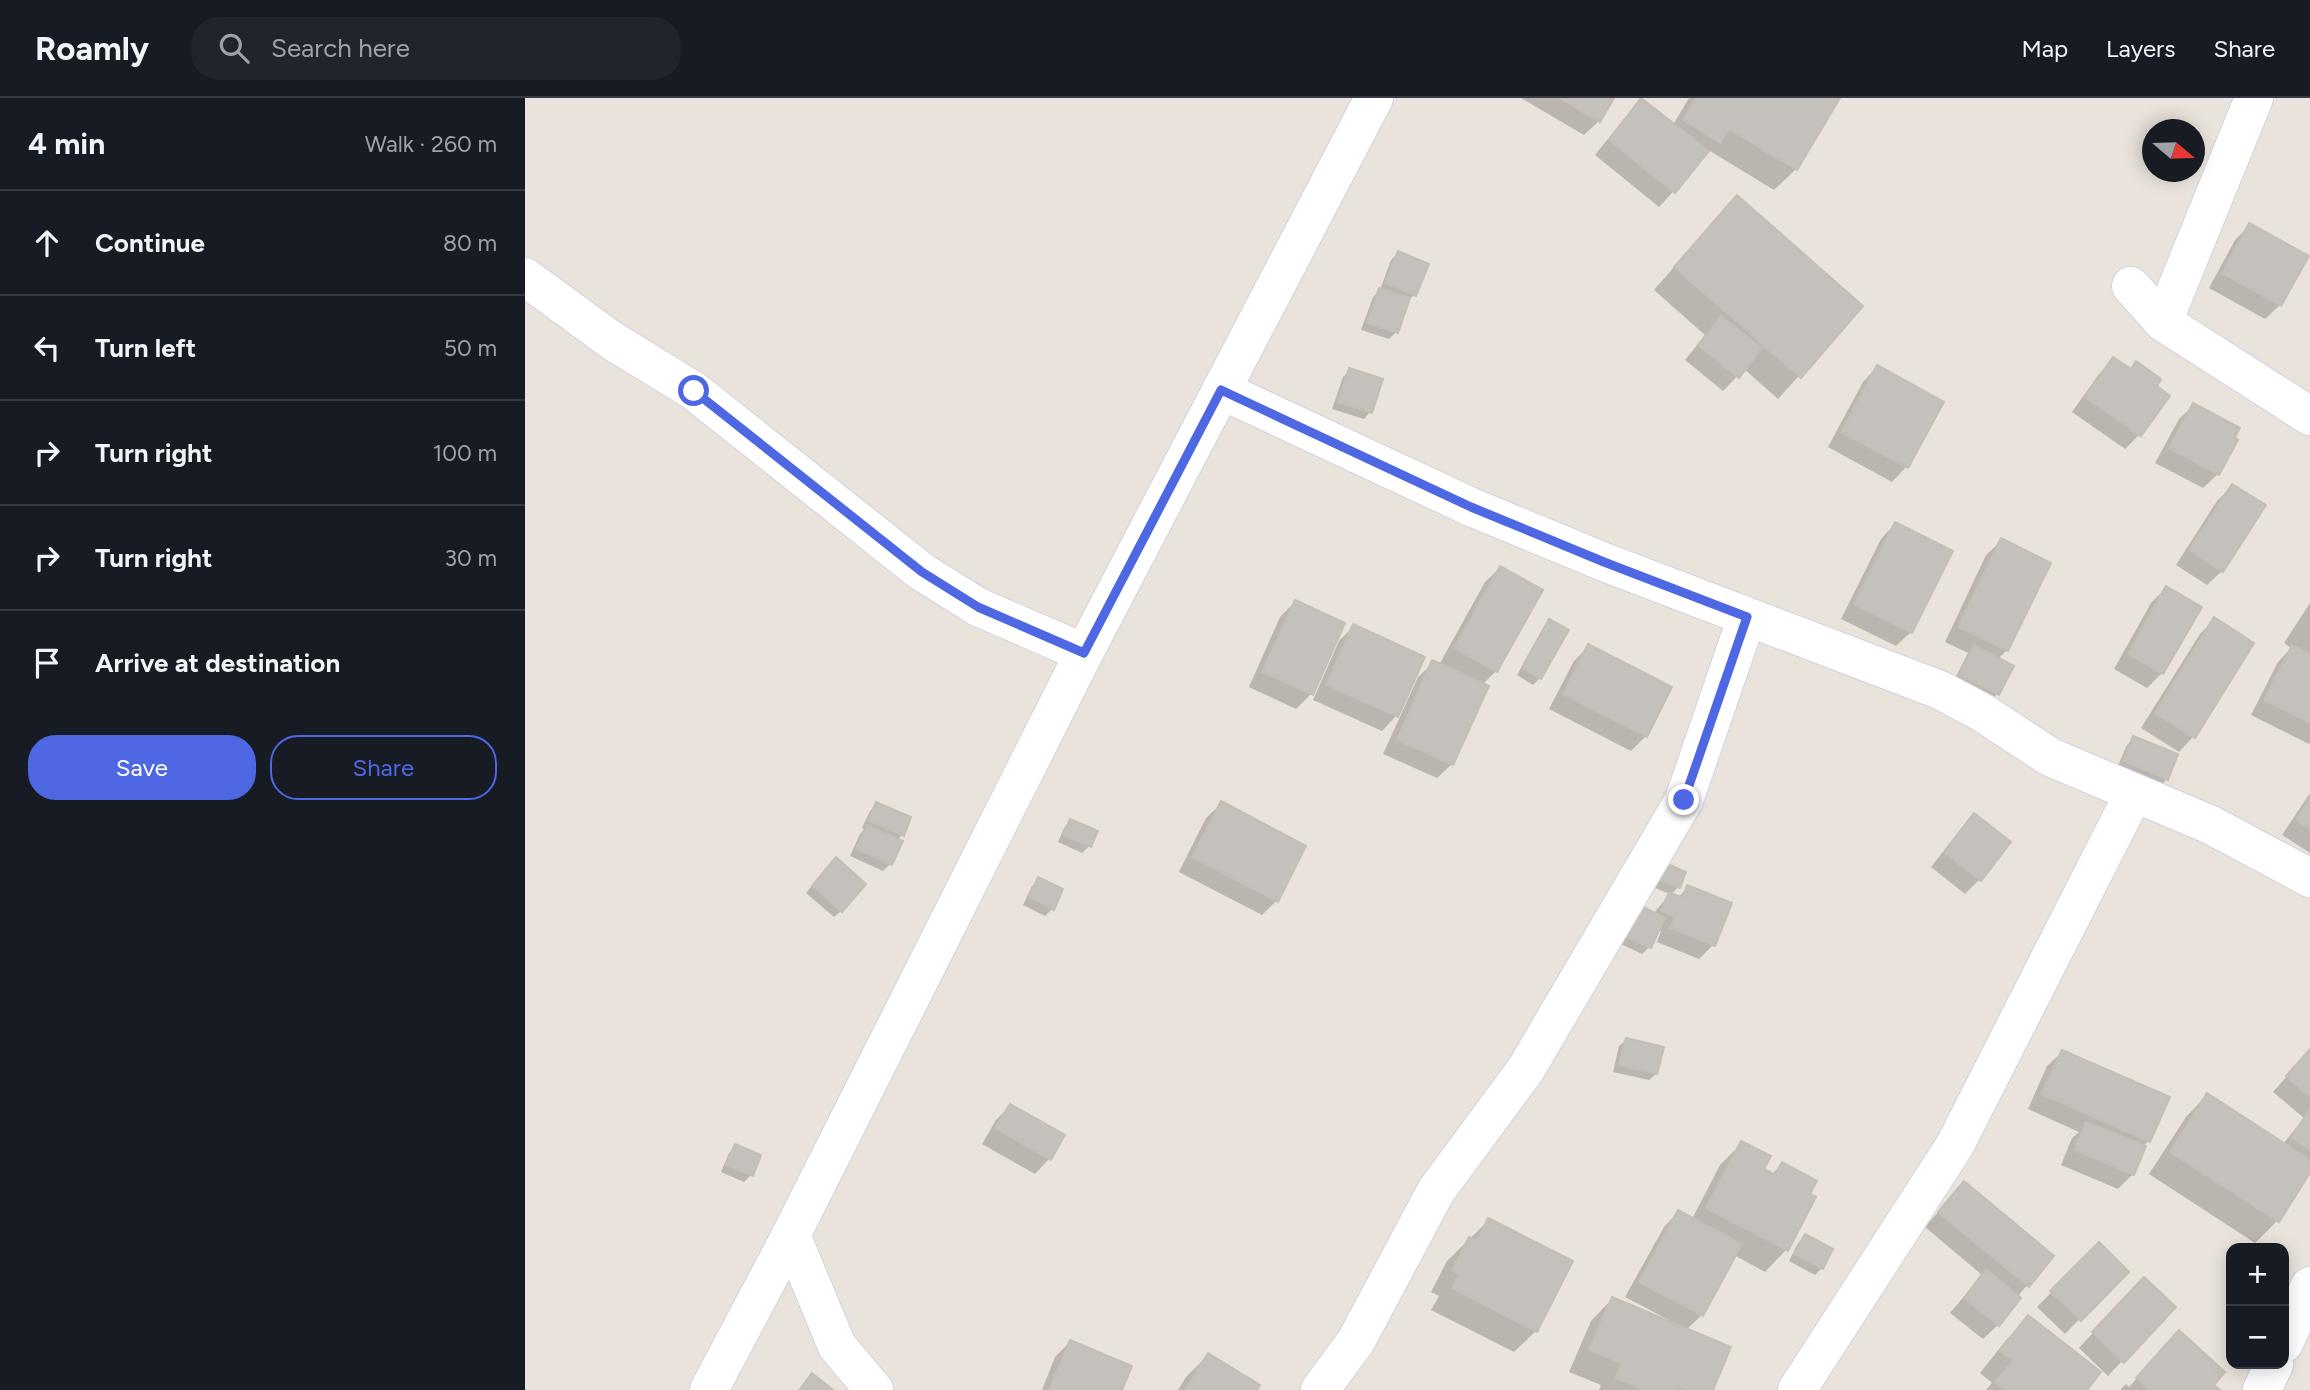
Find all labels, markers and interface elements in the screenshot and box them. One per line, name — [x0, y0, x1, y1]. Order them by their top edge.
search box — [191, 17, 681, 80]
text: Roamly — [35, 29, 149, 68]
icon: search — [215, 29, 253, 67]
text: Search here — [271, 32, 410, 64]
text: Map — [2021, 34, 2068, 63]
text: Layers — [2106, 34, 2175, 63]
text: Share — [2213, 34, 2275, 63]
north arrow — [2142, 119, 2205, 182]
text: 4 min — [28, 125, 105, 162]
text: Walk · 260 m — [365, 130, 497, 158]
icon: ahead — [28, 224, 66, 262]
text: Continue — [95, 227, 205, 259]
text: 80 m — [443, 229, 497, 257]
icon: left — [28, 329, 66, 367]
text: Turn left — [95, 332, 196, 364]
text: 50 m — [444, 334, 497, 362]
route start — [678, 375, 709, 406]
icon: right — [28, 434, 66, 472]
text: Turn right — [95, 437, 212, 469]
text: 100 m — [433, 439, 497, 467]
icon: right — [28, 539, 66, 577]
text: Turn right — [95, 542, 212, 574]
text: 30 m — [444, 544, 497, 572]
icon: arrive — [28, 644, 66, 682]
text: Arrive at destination — [95, 647, 340, 679]
button: Save — [28, 735, 256, 800]
button: Share — [270, 735, 497, 800]
route end — [1668, 784, 1699, 815]
map controls — [2226, 1243, 2289, 1369]
button: + — [2226, 1243, 2289, 1306]
button: − — [2226, 1306, 2289, 1369]

